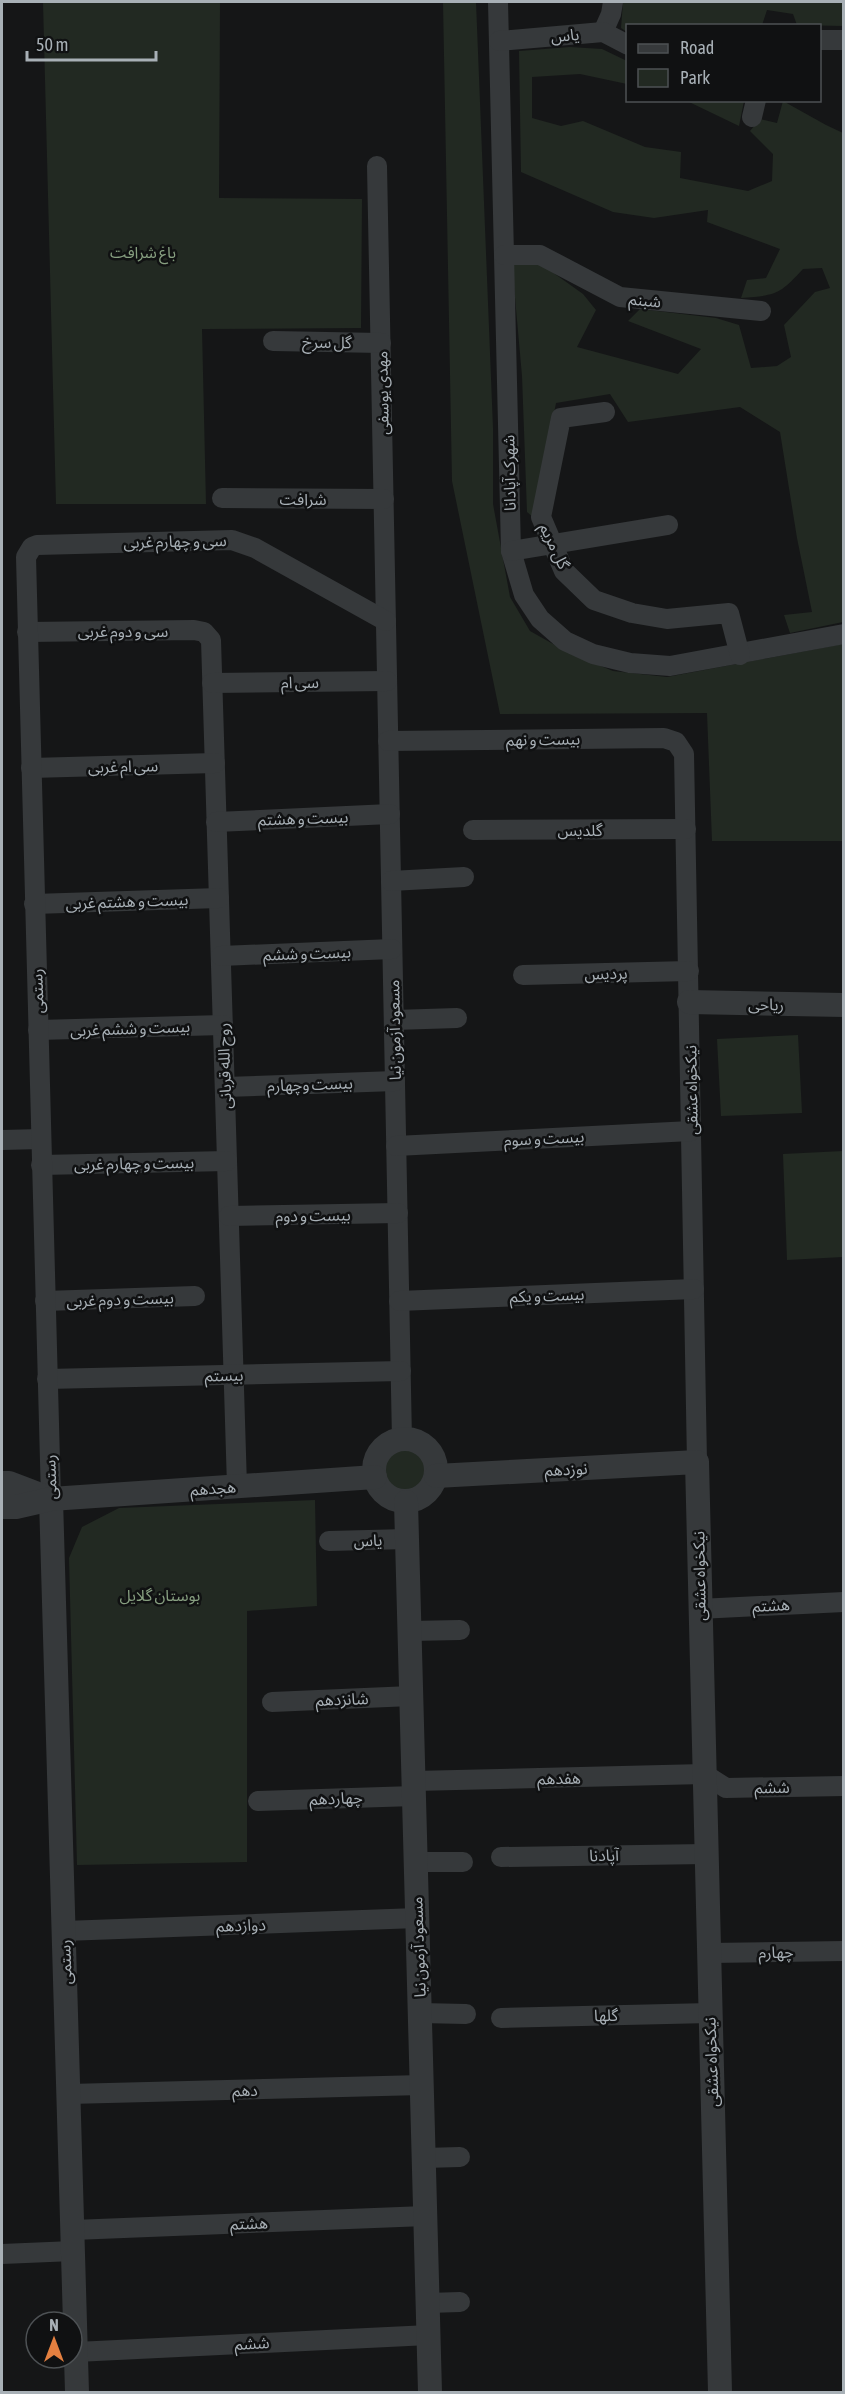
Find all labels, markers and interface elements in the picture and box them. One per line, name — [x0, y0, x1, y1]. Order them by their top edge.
scale bar — [27, 24, 156, 62]
legend — [626, 24, 821, 102]
street label: یاس — [550, 25, 580, 46]
text: 50 m — [36, 34, 68, 55]
text: Road — [680, 37, 714, 58]
text: Park — [680, 67, 710, 88]
park label: باغ شرافت — [110, 243, 176, 265]
street label: شبنم — [627, 289, 662, 315]
street label: گل سرخ — [302, 333, 352, 355]
street label: مهدی یوسفی — [372, 351, 393, 435]
street label: شهرک آپادانا — [499, 435, 521, 511]
street label: شرافت — [280, 490, 326, 509]
street label: گل مریم — [533, 520, 574, 574]
street label: سی و چهارم غربی — [123, 531, 227, 555]
street label: سی و دوم غربی — [78, 622, 168, 644]
street label: سی ام — [281, 673, 319, 695]
street label: بیست و نهم — [506, 729, 580, 753]
street label: سی ام غربی — [88, 756, 158, 780]
street label: بیست و هشتم — [257, 807, 349, 833]
street label: گلدیس — [558, 821, 603, 840]
street label: بیست و هشتم غربی — [65, 890, 189, 916]
street label: بیست و ششم — [263, 942, 351, 968]
street label: پردیس — [584, 964, 628, 985]
street label: رستمی — [27, 968, 48, 1014]
street label: مسعود آزمون نیا — [384, 979, 405, 1081]
street label: ریاحی — [748, 995, 784, 1014]
street label: بیست و ششم غربی — [70, 1017, 191, 1043]
street label: روح الله قربانی — [214, 1022, 238, 1109]
street label: نیکخواه عشقی — [681, 1045, 702, 1135]
street label: بیست وچهارم — [267, 1074, 353, 1098]
street label: بیست و سوم — [503, 1127, 585, 1153]
street label: بیست و چهارم غربی — [74, 1153, 194, 1177]
street label: بیست و دوم — [275, 1205, 351, 1229]
street label: بیست و یکم — [509, 1285, 585, 1309]
street label: بیست و دوم غربی — [66, 1288, 174, 1314]
street label: بیستم — [204, 1366, 244, 1388]
street label: رستمی — [40, 1454, 61, 1500]
street label: نوزدهم — [544, 1459, 588, 1483]
street label: هجدهم — [189, 1477, 237, 1503]
street label: یاس — [353, 1531, 383, 1550]
street label: نیکخواه عشقی — [689, 1531, 710, 1621]
park label: بوستان گلایل — [120, 1586, 200, 1605]
street label: هشتم — [752, 1595, 791, 1619]
street label: شانزدهم — [315, 1689, 369, 1713]
street label: هفدهم — [537, 1769, 581, 1791]
street label: ششم — [754, 1778, 790, 1800]
street label: چهاردهم — [309, 1788, 363, 1812]
street label: آپادنا — [589, 1846, 620, 1866]
street label: مسعود آزمون نیا — [407, 1896, 430, 1998]
street label: دوازدهم — [216, 1915, 266, 1939]
street label: رستمی — [55, 1939, 76, 1985]
street label: چهارم — [758, 1943, 794, 1965]
street label: گلها — [594, 2006, 619, 2025]
street label: نیکخواه عشقی — [700, 2017, 723, 2107]
street label: دهم — [232, 2081, 258, 2103]
street label: هشتم — [230, 2213, 268, 2237]
north arrow — [24, 2310, 84, 2370]
text: N — [49, 2316, 59, 2334]
street label: ششم — [234, 2333, 270, 2357]

